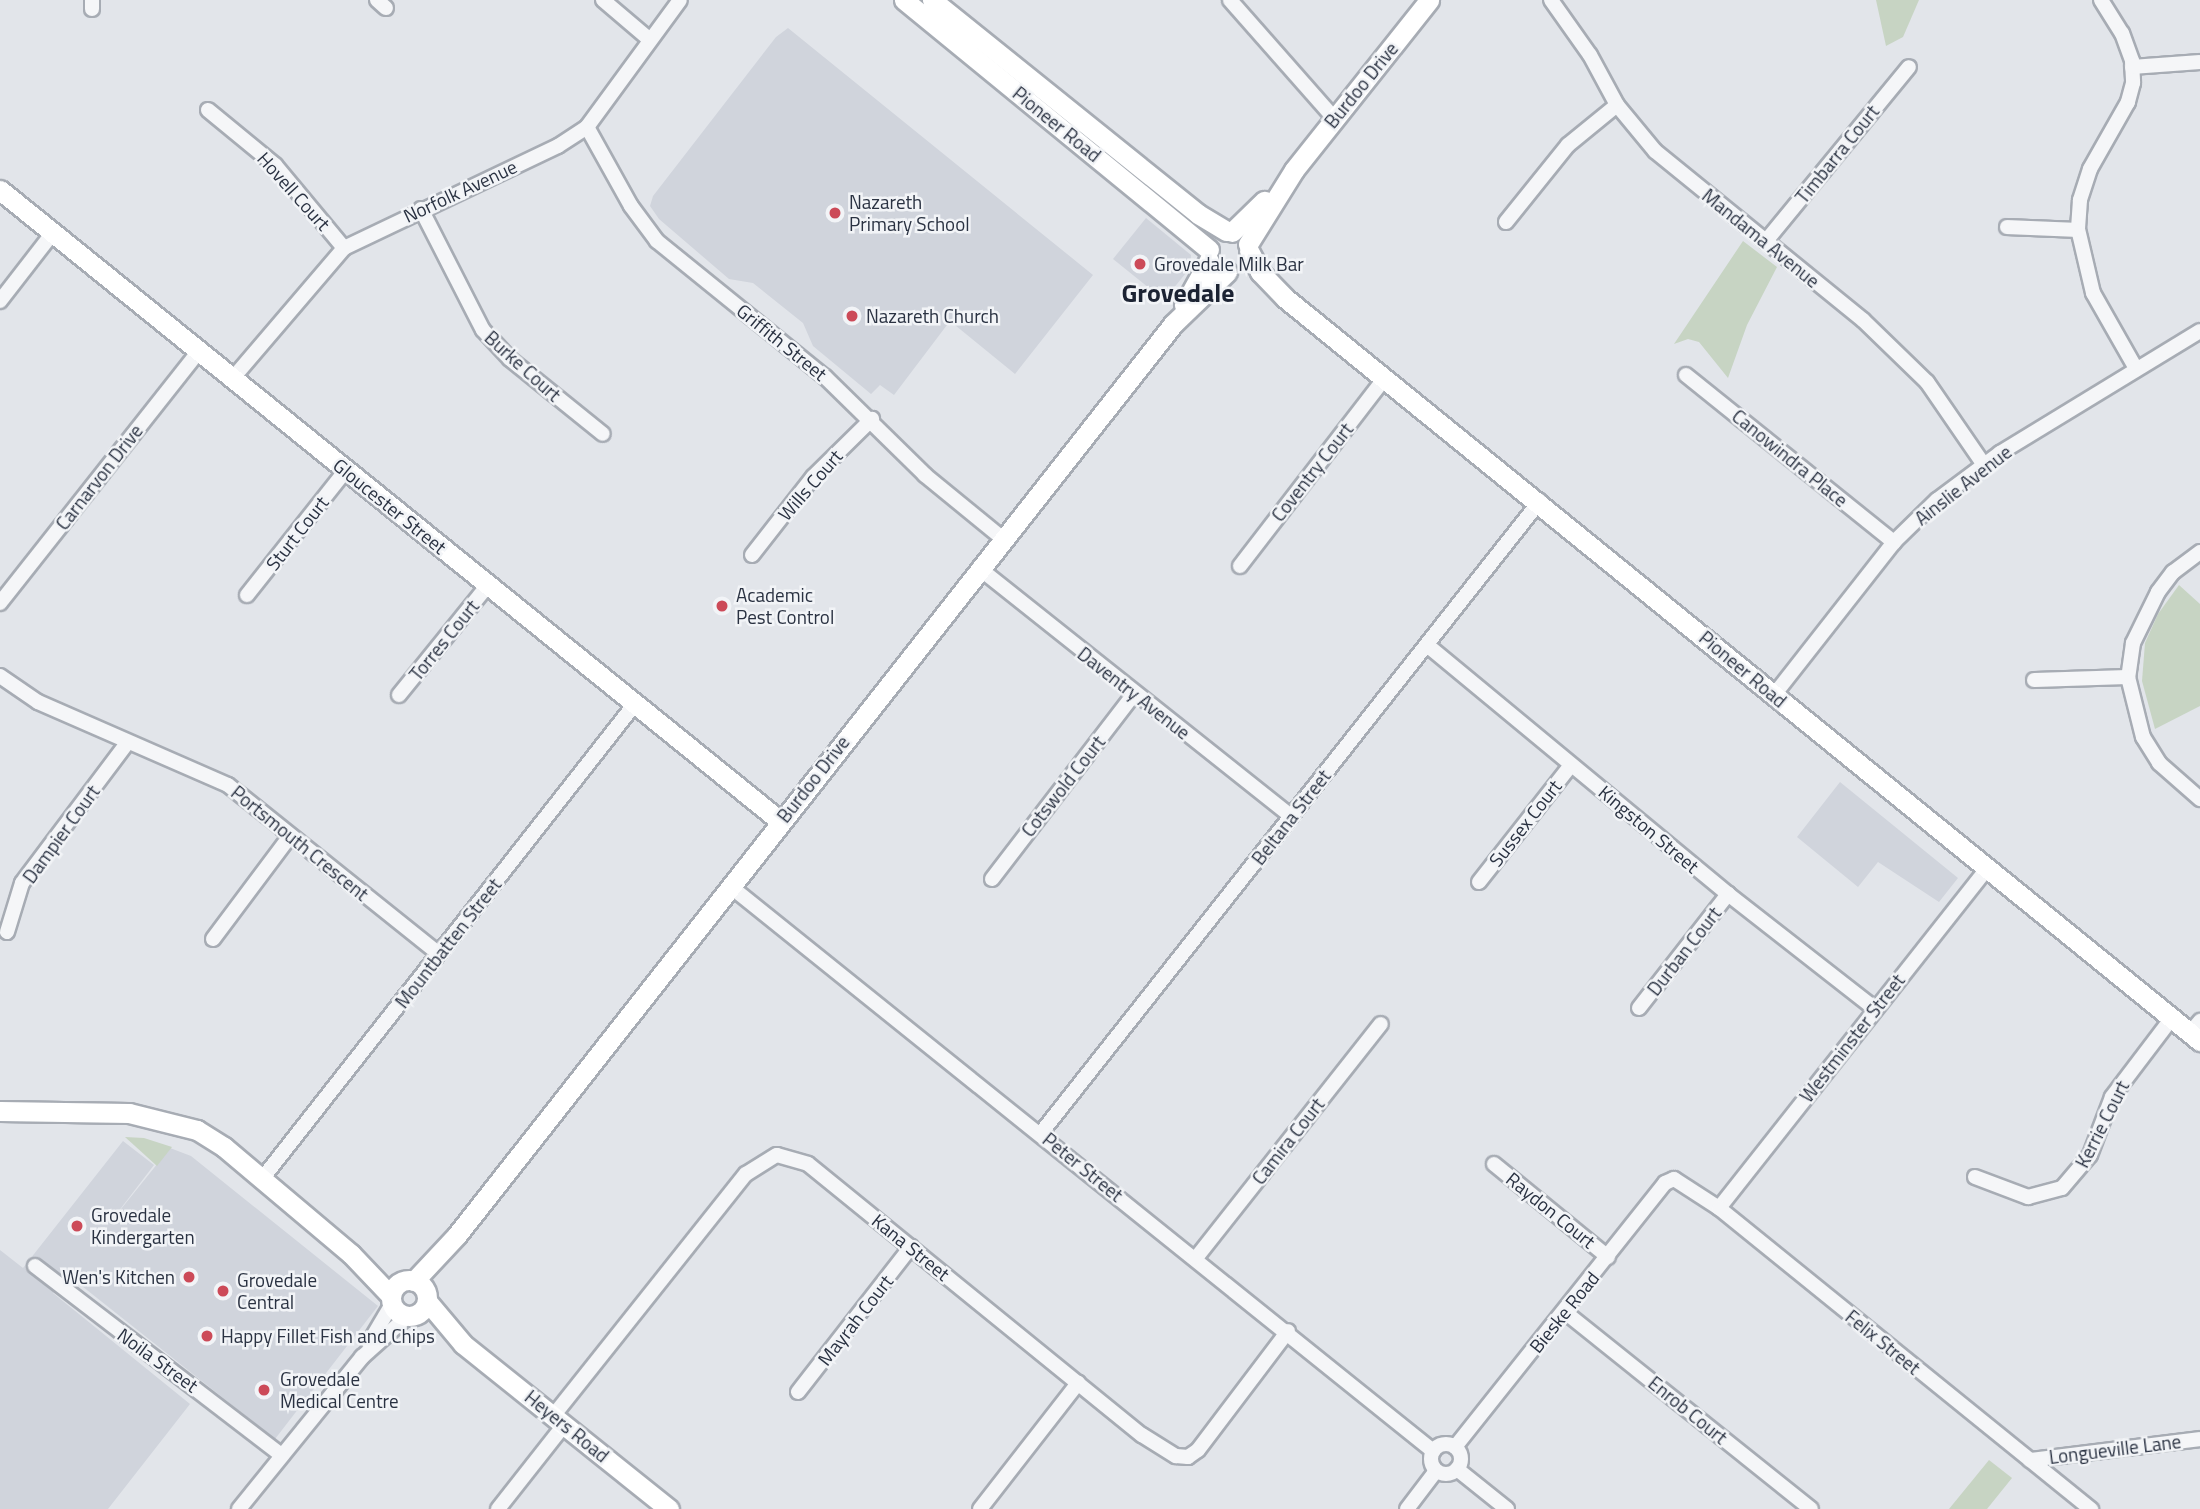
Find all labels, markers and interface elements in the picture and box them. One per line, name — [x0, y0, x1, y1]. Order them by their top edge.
street label: Burdoo Drive — [1319, 37, 1403, 133]
street label: Pioneer Road — [1008, 82, 1106, 166]
street label: Timbarra Court — [1790, 100, 1884, 208]
street label: Hovell Court — [253, 147, 335, 235]
street label: Norfolk Avenue — [400, 155, 520, 227]
street label: Mandama Avenue — [1698, 184, 1824, 292]
place label: Nazareth Primary School — [849, 191, 970, 235]
marker: Nazareth Primary School — [827, 205, 843, 221]
place label: Grovedale Milk Bar — [1154, 253, 1304, 275]
marker: Grovedale Milk Bar — [1132, 256, 1148, 272]
district label: Grovedale — [1121, 277, 1235, 309]
street label: Griffith Street — [732, 299, 832, 385]
place label: Nazareth Church — [866, 305, 999, 327]
marker: Nazareth Church — [844, 308, 860, 324]
street label: Burke Court — [480, 326, 566, 406]
street label: Canowindra Place — [1728, 404, 1852, 512]
street label: Coventry Court — [1266, 418, 1358, 526]
street label: Carnarvon Drive — [51, 420, 147, 534]
street label: Ainslie Avenue — [1910, 440, 2016, 530]
street label: Wills Court — [773, 445, 847, 525]
street label: Gloucester Street — [329, 453, 451, 559]
street label: Sturt Court — [261, 491, 333, 575]
place label: Academic Pest Control — [736, 584, 834, 628]
street label: Torres Court — [405, 595, 483, 685]
marker: Academic Pest Control — [714, 598, 730, 614]
street label: Pioneer Road — [1695, 626, 1791, 712]
street label: Daventry Avenue — [1073, 642, 1195, 744]
street label: Burdoo Drive — [772, 731, 854, 827]
street label: Cotswold Court — [1016, 731, 1110, 841]
street label: Beltana Street — [1247, 765, 1335, 869]
street label: Sussex Court — [1484, 775, 1566, 871]
street label: Kingston Street — [1594, 780, 1704, 878]
street label: Dampier Court — [18, 781, 104, 887]
street label: Portsmouth Crescent — [227, 781, 373, 905]
street label: Mountbatten Street — [390, 873, 506, 1013]
street label: Durban Court — [1642, 902, 1726, 1000]
street label: Westminster Street — [1795, 969, 1909, 1107]
street label: Kerrie Court — [2070, 1077, 2134, 1171]
street label: Camira Court — [1247, 1093, 1329, 1189]
street label: Peter Street — [1038, 1128, 1128, 1206]
street label: Raydon Court — [1502, 1167, 1600, 1253]
place label: Grovedale Kindergarten — [91, 1204, 195, 1248]
street label: Kana Street — [868, 1209, 954, 1285]
marker: Grovedale Kindergarten — [69, 1218, 85, 1234]
place label: Wen's Kitchen — [62, 1266, 175, 1288]
street label: Bieske Road — [1524, 1267, 1604, 1357]
marker: Wen's Kitchen — [181, 1269, 197, 1285]
place label: Grovedale Central — [237, 1269, 317, 1313]
street label: Mayrah Court — [813, 1270, 897, 1370]
marker: Grovedale Central — [215, 1283, 231, 1299]
street label: Felix Street — [1841, 1305, 1925, 1379]
street label: Noila Street — [113, 1323, 203, 1397]
place label: Happy Fillet Fish and Chips — [221, 1325, 435, 1347]
marker: Happy Fillet Fish and Chips — [199, 1328, 215, 1344]
place label: Grovedale Medical Centre — [280, 1368, 399, 1412]
street label: Enrob Court — [1644, 1371, 1732, 1449]
marker: Grovedale Medical Centre — [254, 1380, 274, 1400]
street label: Heyers Road — [520, 1385, 614, 1467]
street label: Longueville Lane — [2048, 1430, 2182, 1468]

